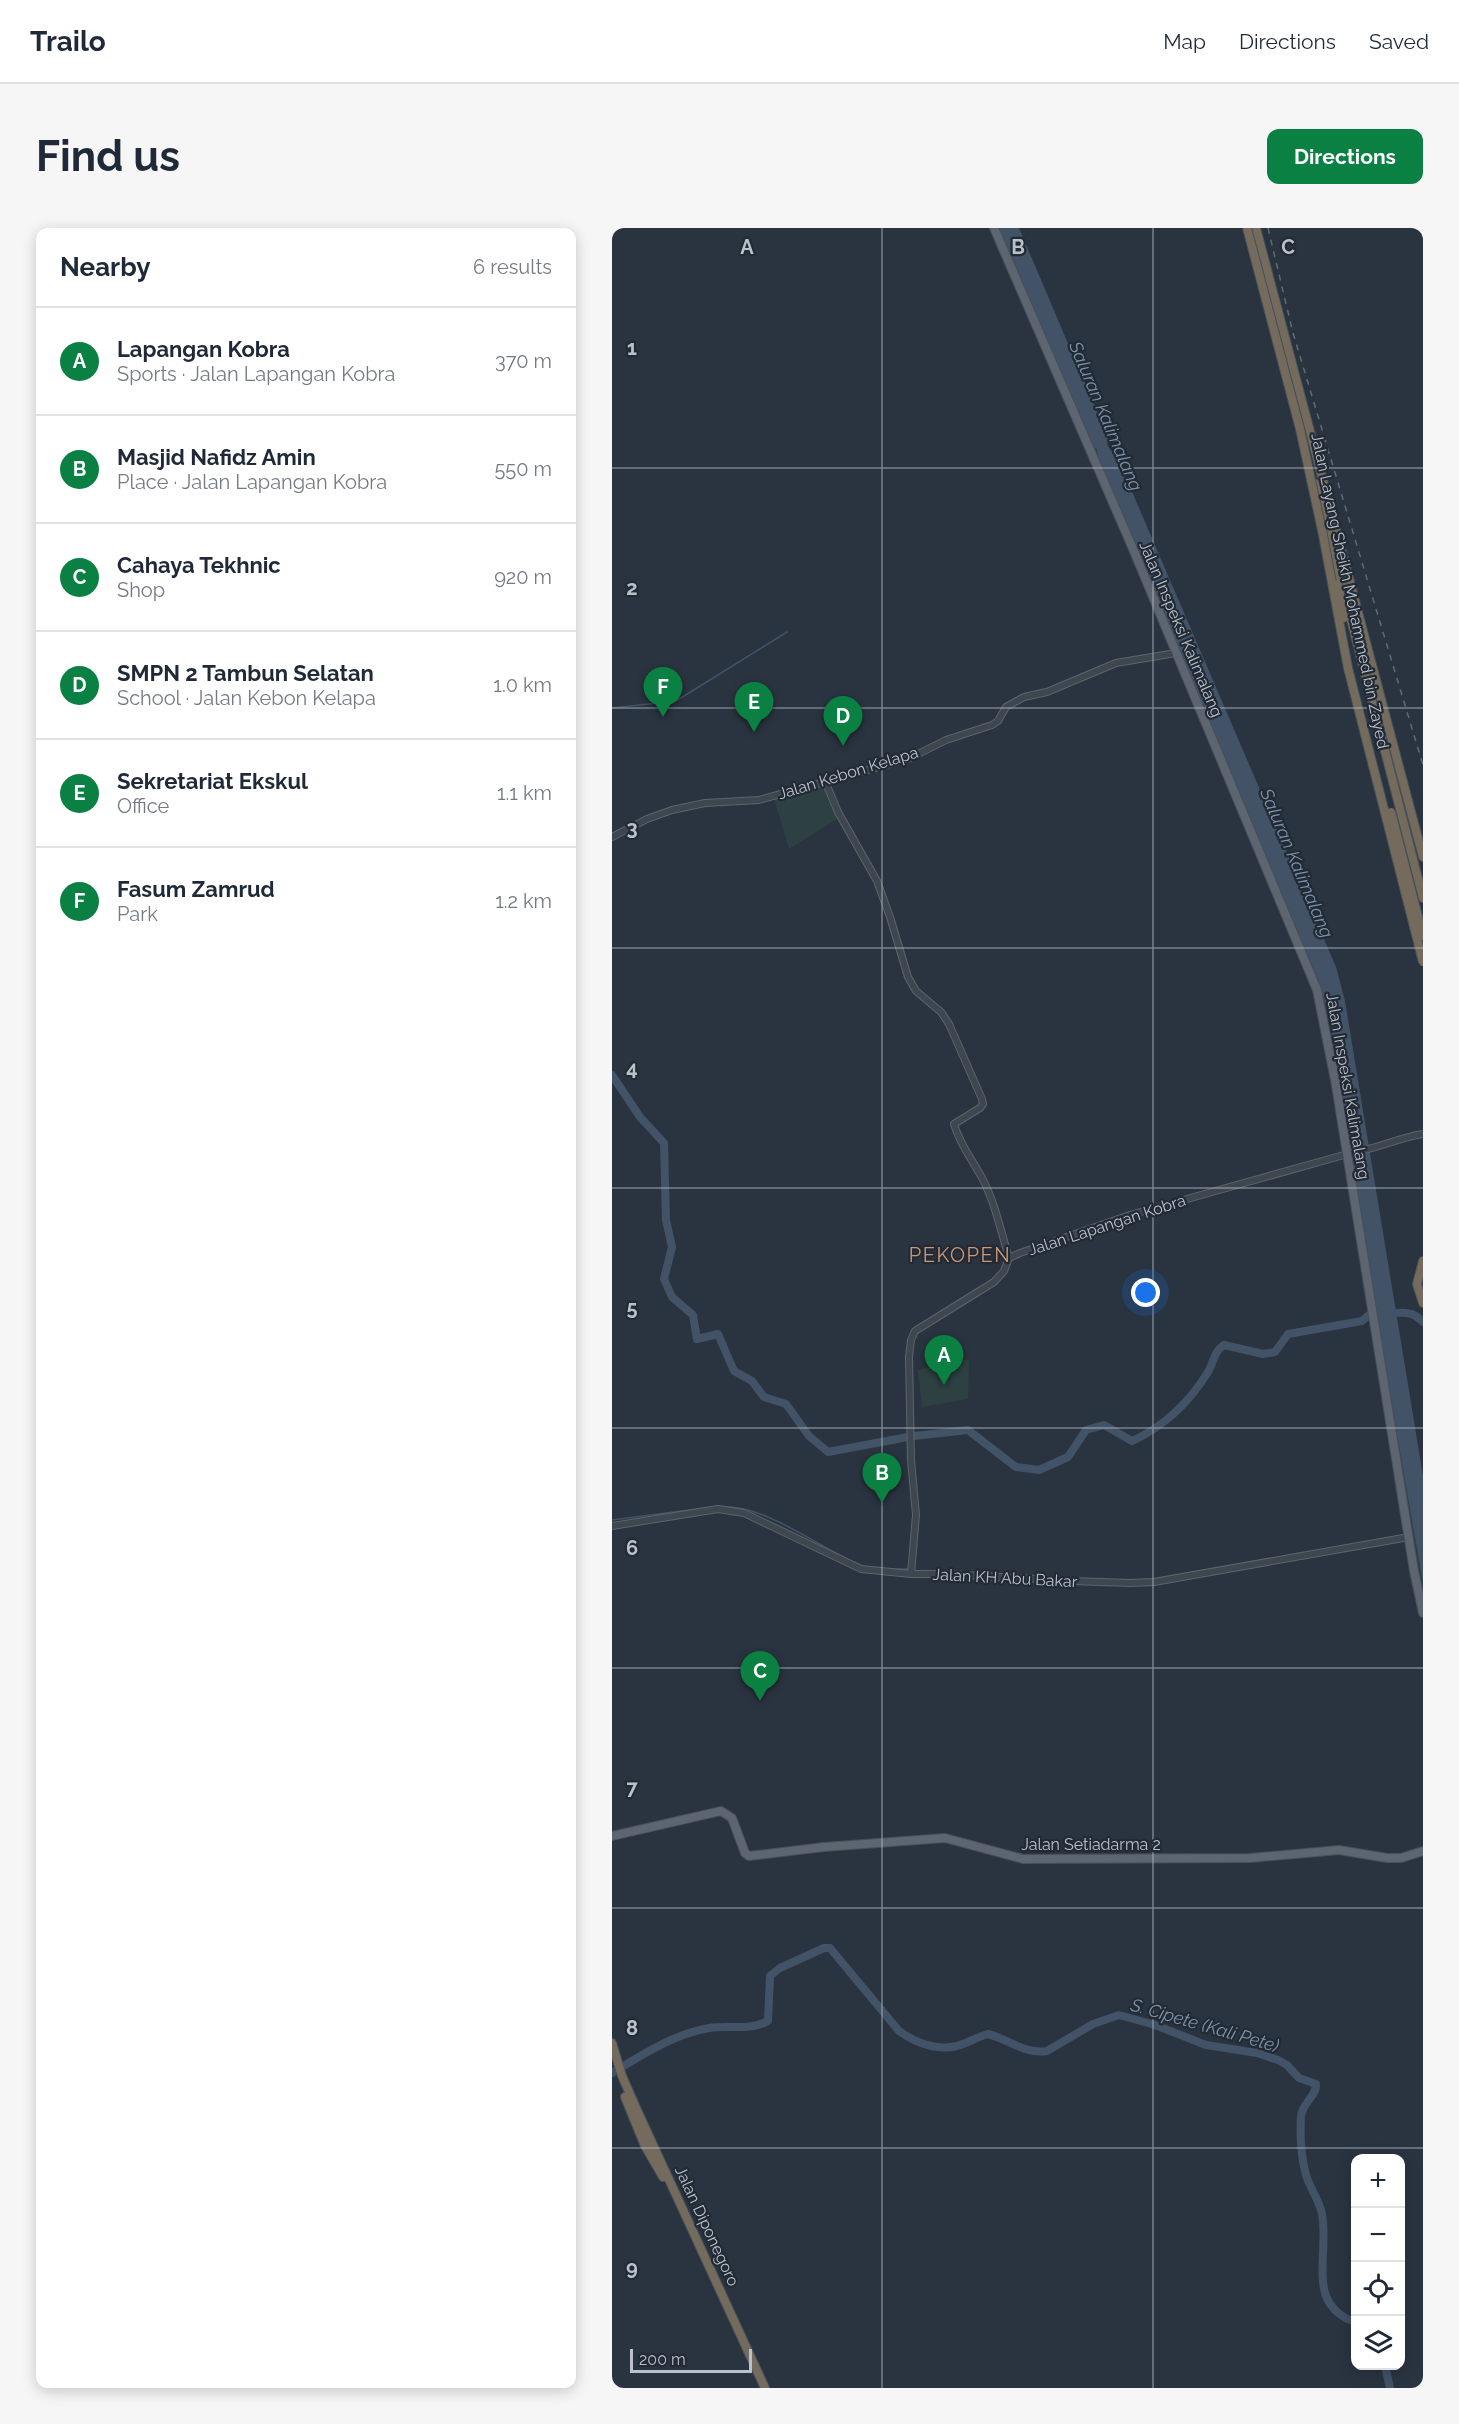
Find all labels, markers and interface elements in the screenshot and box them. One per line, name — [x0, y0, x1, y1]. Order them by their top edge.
text: Trailo — [30, 25, 106, 58]
text: Map — [1163, 29, 1206, 54]
text: Directions — [1239, 29, 1336, 54]
text: Saved — [1369, 29, 1429, 54]
button: Directions — [1267, 129, 1423, 184]
text: Find us — [36, 132, 180, 181]
text: A — [740, 235, 754, 259]
text: B — [1011, 235, 1025, 259]
text: C — [1281, 235, 1295, 259]
text: Nearby — [60, 252, 150, 282]
text: 6 results — [473, 255, 552, 279]
text: Lapangan Kobra — [117, 336, 290, 362]
text: 1 — [627, 336, 637, 360]
water label: Saluran Kalimalang — [1065, 337, 1147, 494]
text: A — [73, 349, 86, 373]
text: 370 m — [495, 349, 552, 373]
text: Sports · Jalan Lapangan Kobra — [117, 362, 396, 386]
street label: Jalan Layang Sheikh Mohammed bin Zayed — [1307, 431, 1393, 751]
text: Masjid Nafidz Amin — [117, 444, 316, 470]
text: B — [73, 457, 86, 481]
text: 550 m — [494, 457, 552, 481]
text: Place · Jalan Lapangan Kobra — [117, 470, 387, 494]
street label: Jalan Inspeksi Kalimalang — [1135, 538, 1227, 720]
text: Cahaya Tekhnic — [117, 552, 281, 578]
text: C — [73, 565, 86, 589]
text: 920 m — [494, 565, 552, 589]
text: 2 — [626, 576, 638, 600]
text: Shop — [117, 578, 165, 602]
text: SMPN 2 Tambun Selatan — [117, 660, 374, 686]
pin: F — [644, 668, 682, 717]
text: D — [72, 673, 87, 697]
text: 1.0 km — [493, 673, 552, 697]
pin: E — [734, 682, 774, 732]
text: School · Jalan Kebon Kelapa — [117, 686, 376, 710]
pin: D — [824, 696, 862, 746]
street label: Jalan Kebon Kelapa — [776, 743, 920, 803]
text: Sekretariat Ekskul — [117, 768, 308, 794]
text: E — [73, 781, 86, 805]
text: 1.1 km — [497, 781, 552, 805]
water label: Saluran Kalimalang — [1256, 784, 1338, 941]
text: Office — [117, 794, 169, 818]
text: 3 — [626, 816, 638, 840]
text: Fasum Zamrud — [117, 876, 275, 902]
text: F — [74, 889, 85, 913]
text: 1.2 km — [495, 889, 552, 913]
text: Park — [117, 902, 158, 926]
street label: Jalan Inspeksi Kalimalang — [1322, 991, 1374, 1181]
text: 4 — [626, 1056, 638, 1080]
street label: Jalan Lapangan Kobra — [1026, 1191, 1188, 1259]
district label: PEKOPEN — [909, 1243, 1011, 1267]
your location — [1131, 1278, 1160, 1307]
text: 5 — [626, 1296, 638, 1320]
pin: A — [924, 1336, 964, 1385]
pin: B — [862, 1454, 902, 1503]
text: 6 — [626, 1536, 638, 1560]
street label: Jalan KH Abu Bakar — [932, 1565, 1078, 1591]
pin: C — [740, 1652, 780, 1701]
text: 7 — [626, 1776, 638, 1800]
street label: Jalan Setiadarma 2 — [1021, 1835, 1161, 1854]
water label: S. Cipete (Kali Pete) — [1127, 1994, 1282, 2056]
text: 8 — [626, 2016, 638, 2040]
map controls — [1351, 2154, 1405, 2370]
button: + — [1351, 2154, 1405, 2208]
street label: Jalan Diponegoro — [671, 2163, 743, 2289]
button: − — [1351, 2208, 1405, 2262]
text: 9 — [626, 2256, 638, 2280]
button: locate — [1351, 2262, 1405, 2316]
button: layers — [1351, 2316, 1405, 2370]
scale bar — [630, 2346, 752, 2374]
text: 200 m — [639, 2350, 686, 2369]

